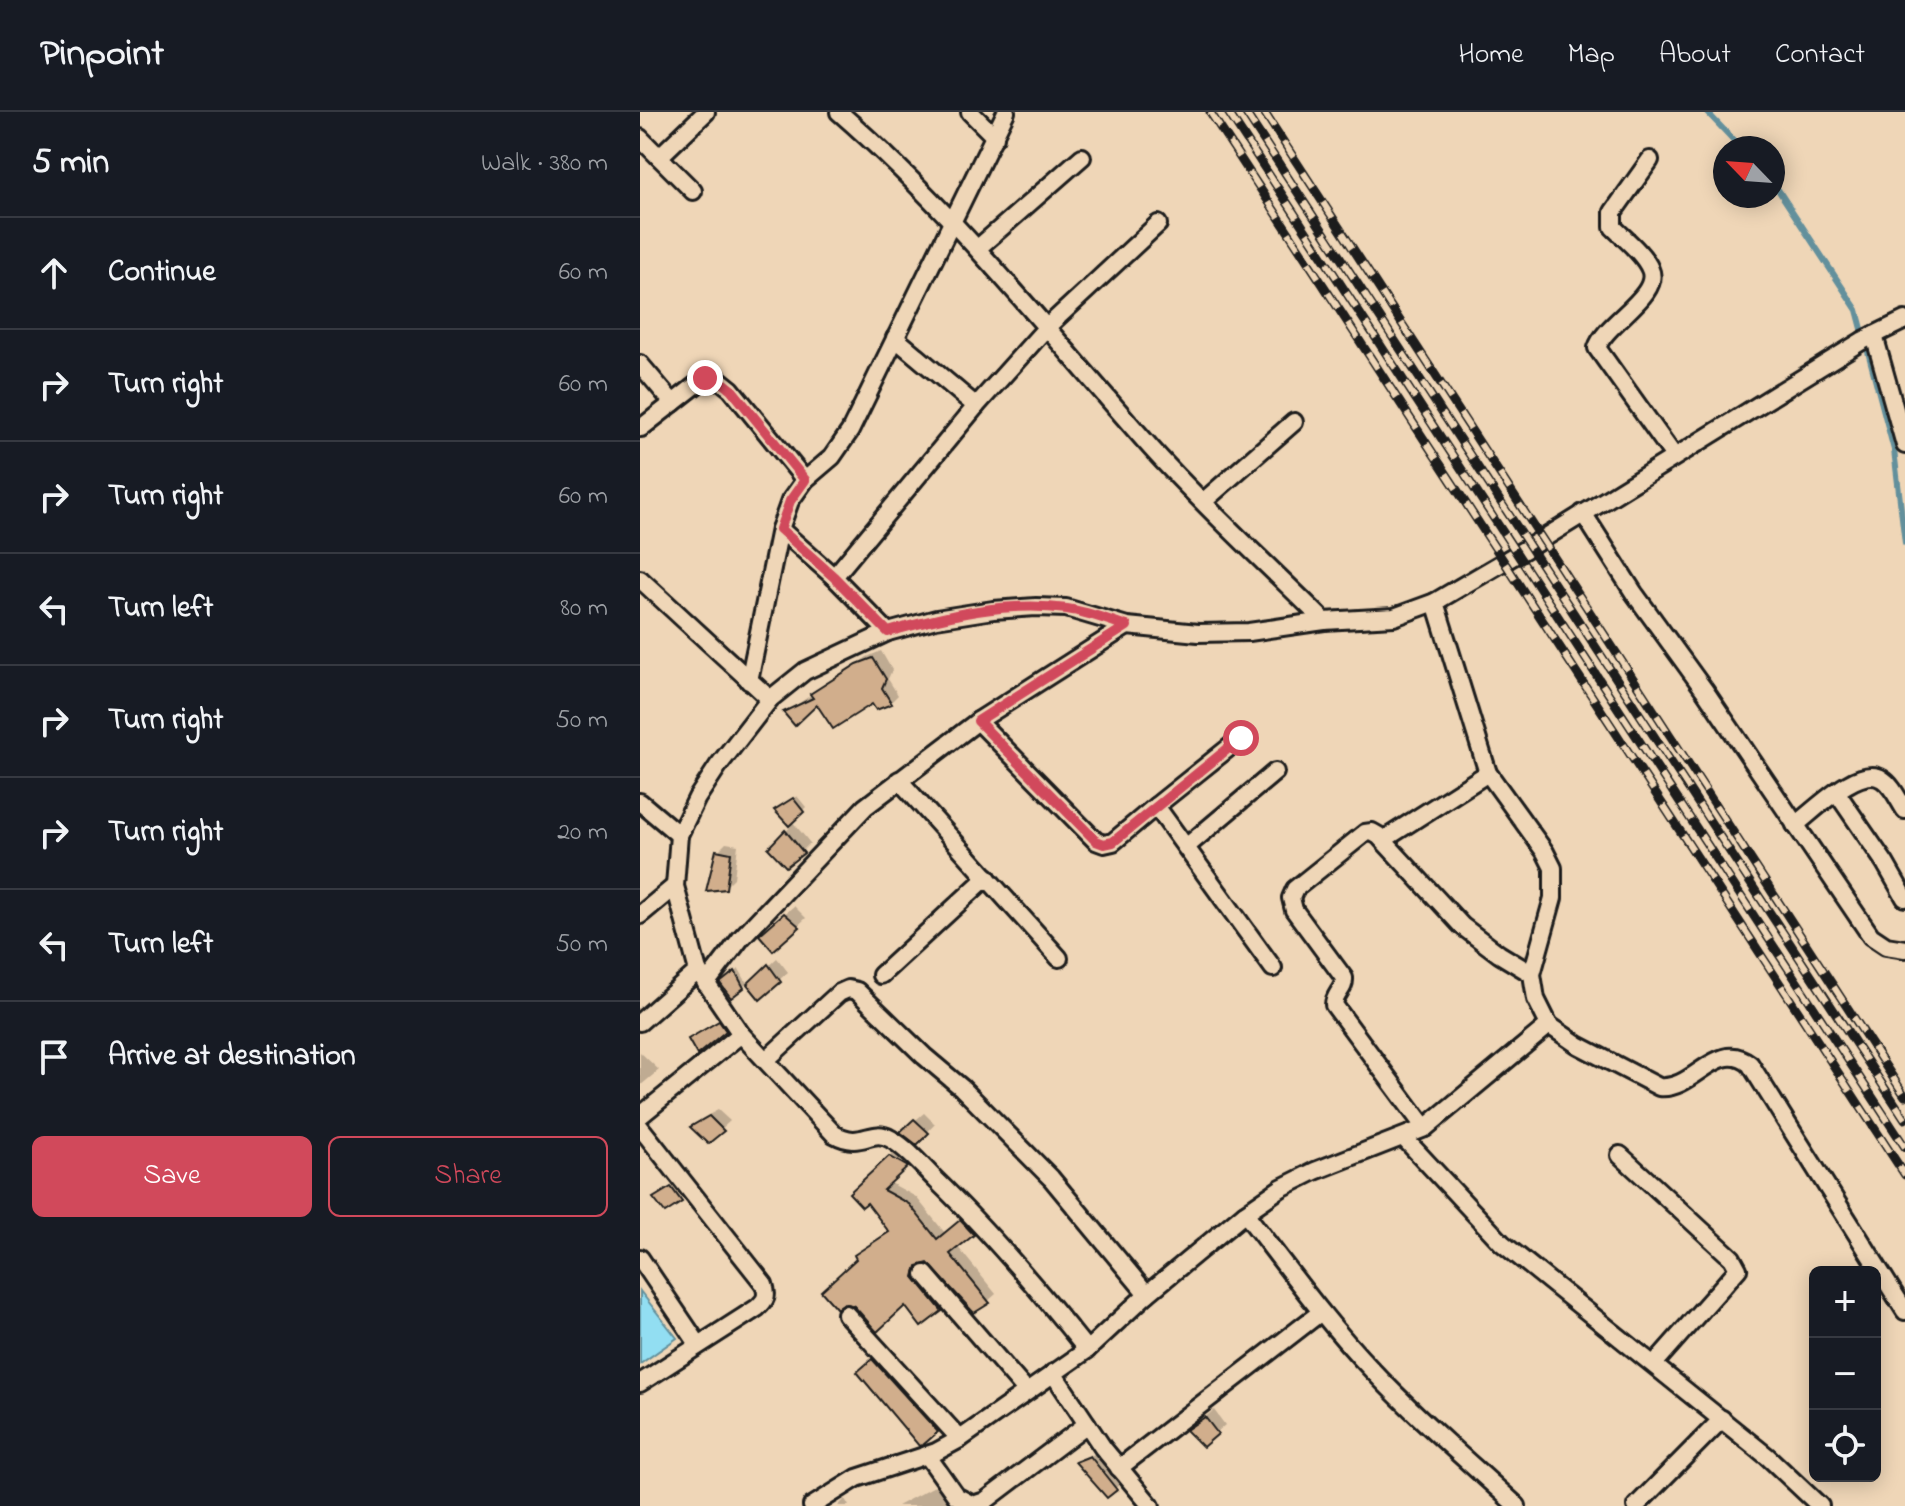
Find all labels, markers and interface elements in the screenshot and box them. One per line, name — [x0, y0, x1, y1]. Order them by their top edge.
text: Pinpoint — [40, 27, 164, 83]
text: Home — [1458, 35, 1524, 76]
text: Map — [1568, 35, 1615, 76]
text: About — [1659, 35, 1731, 76]
text: Contact — [1775, 35, 1865, 76]
north arrow — [1713, 136, 1785, 208]
text: 5 min — [32, 139, 109, 189]
text: Walk · 380 m — [481, 145, 608, 183]
icon: ahead — [32, 251, 76, 295]
text: Continue — [108, 251, 216, 295]
text: 60 m — [559, 254, 608, 292]
route end — [687, 360, 723, 396]
icon: right — [32, 363, 76, 407]
text: Turn right — [108, 363, 223, 407]
text: 60 m — [559, 366, 608, 404]
icon: right — [32, 475, 76, 519]
text: Turn right — [108, 475, 223, 519]
text: 60 m — [559, 478, 608, 516]
icon: left — [32, 587, 76, 631]
text: Turn left — [108, 587, 213, 631]
text: 80 m — [560, 590, 608, 628]
icon: right — [32, 699, 76, 743]
text: Turn right — [108, 699, 223, 743]
text: 50 m — [555, 702, 608, 740]
route start — [1223, 720, 1259, 756]
icon: right — [32, 811, 76, 855]
text: Turn right — [108, 811, 223, 855]
text: 20 m — [557, 814, 608, 852]
icon: left — [32, 923, 76, 967]
text: Turn left — [108, 923, 213, 967]
text: 50 m — [555, 926, 608, 964]
icon: arrive — [32, 1035, 76, 1079]
text: Arrive at destination — [108, 1035, 356, 1079]
button: Save — [32, 1136, 312, 1217]
button: Share — [328, 1136, 608, 1217]
map controls — [1809, 1266, 1881, 1482]
button: + — [1809, 1266, 1881, 1338]
button: − — [1809, 1338, 1881, 1410]
button: locate — [1809, 1410, 1881, 1482]

